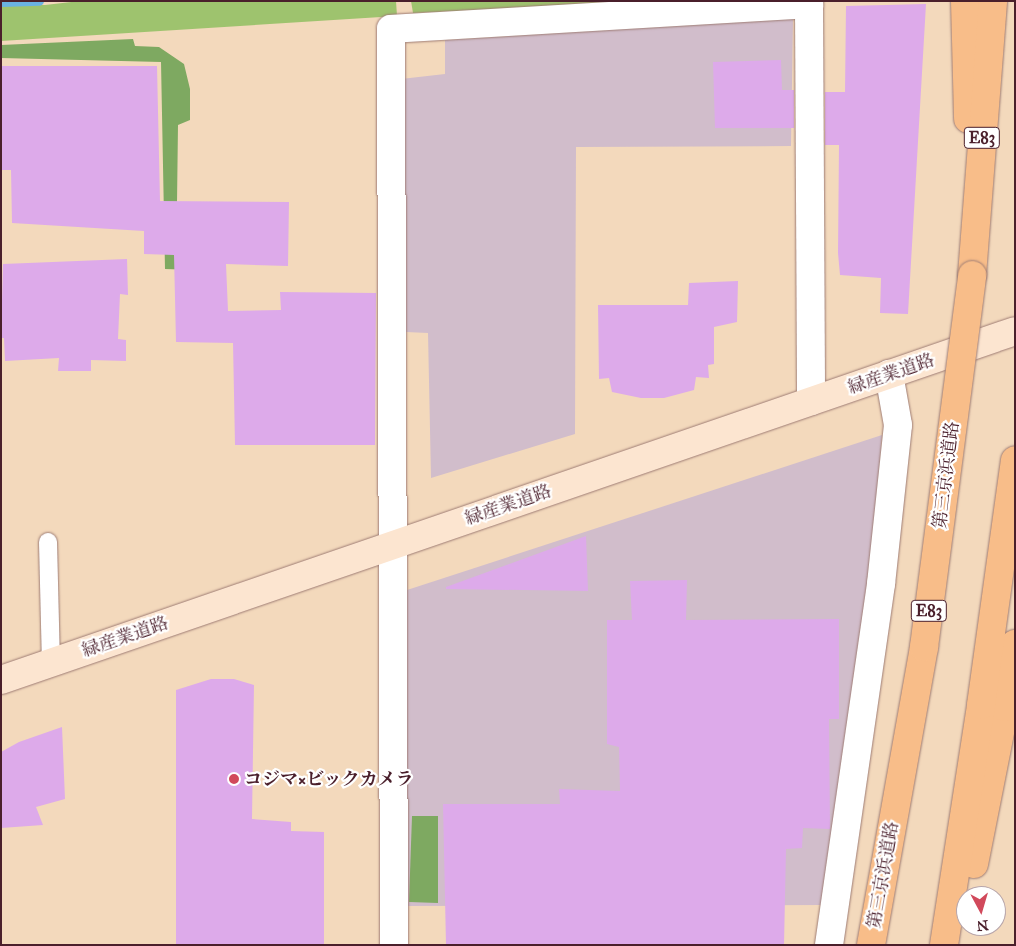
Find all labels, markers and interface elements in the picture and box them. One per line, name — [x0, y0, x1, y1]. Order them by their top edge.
road number: E83 — [963, 125, 1001, 152]
street label: 緑産業道路 — [845, 349, 937, 399]
street label: 第三京浜道路 — [929, 420, 963, 530]
street label: 緑産業道路 — [462, 480, 554, 530]
road number: E83 — [910, 598, 948, 624]
street label: 緑産業道路 — [79, 612, 171, 662]
place label: コジマ×ビックカメラ — [244, 768, 414, 790]
marker: コジマ×ビックカメラ — [228, 773, 240, 785]
street label: 第三京浜道路 — [863, 820, 903, 930]
north arrow — [956, 886, 1006, 936]
text: N — [976, 916, 989, 934]

